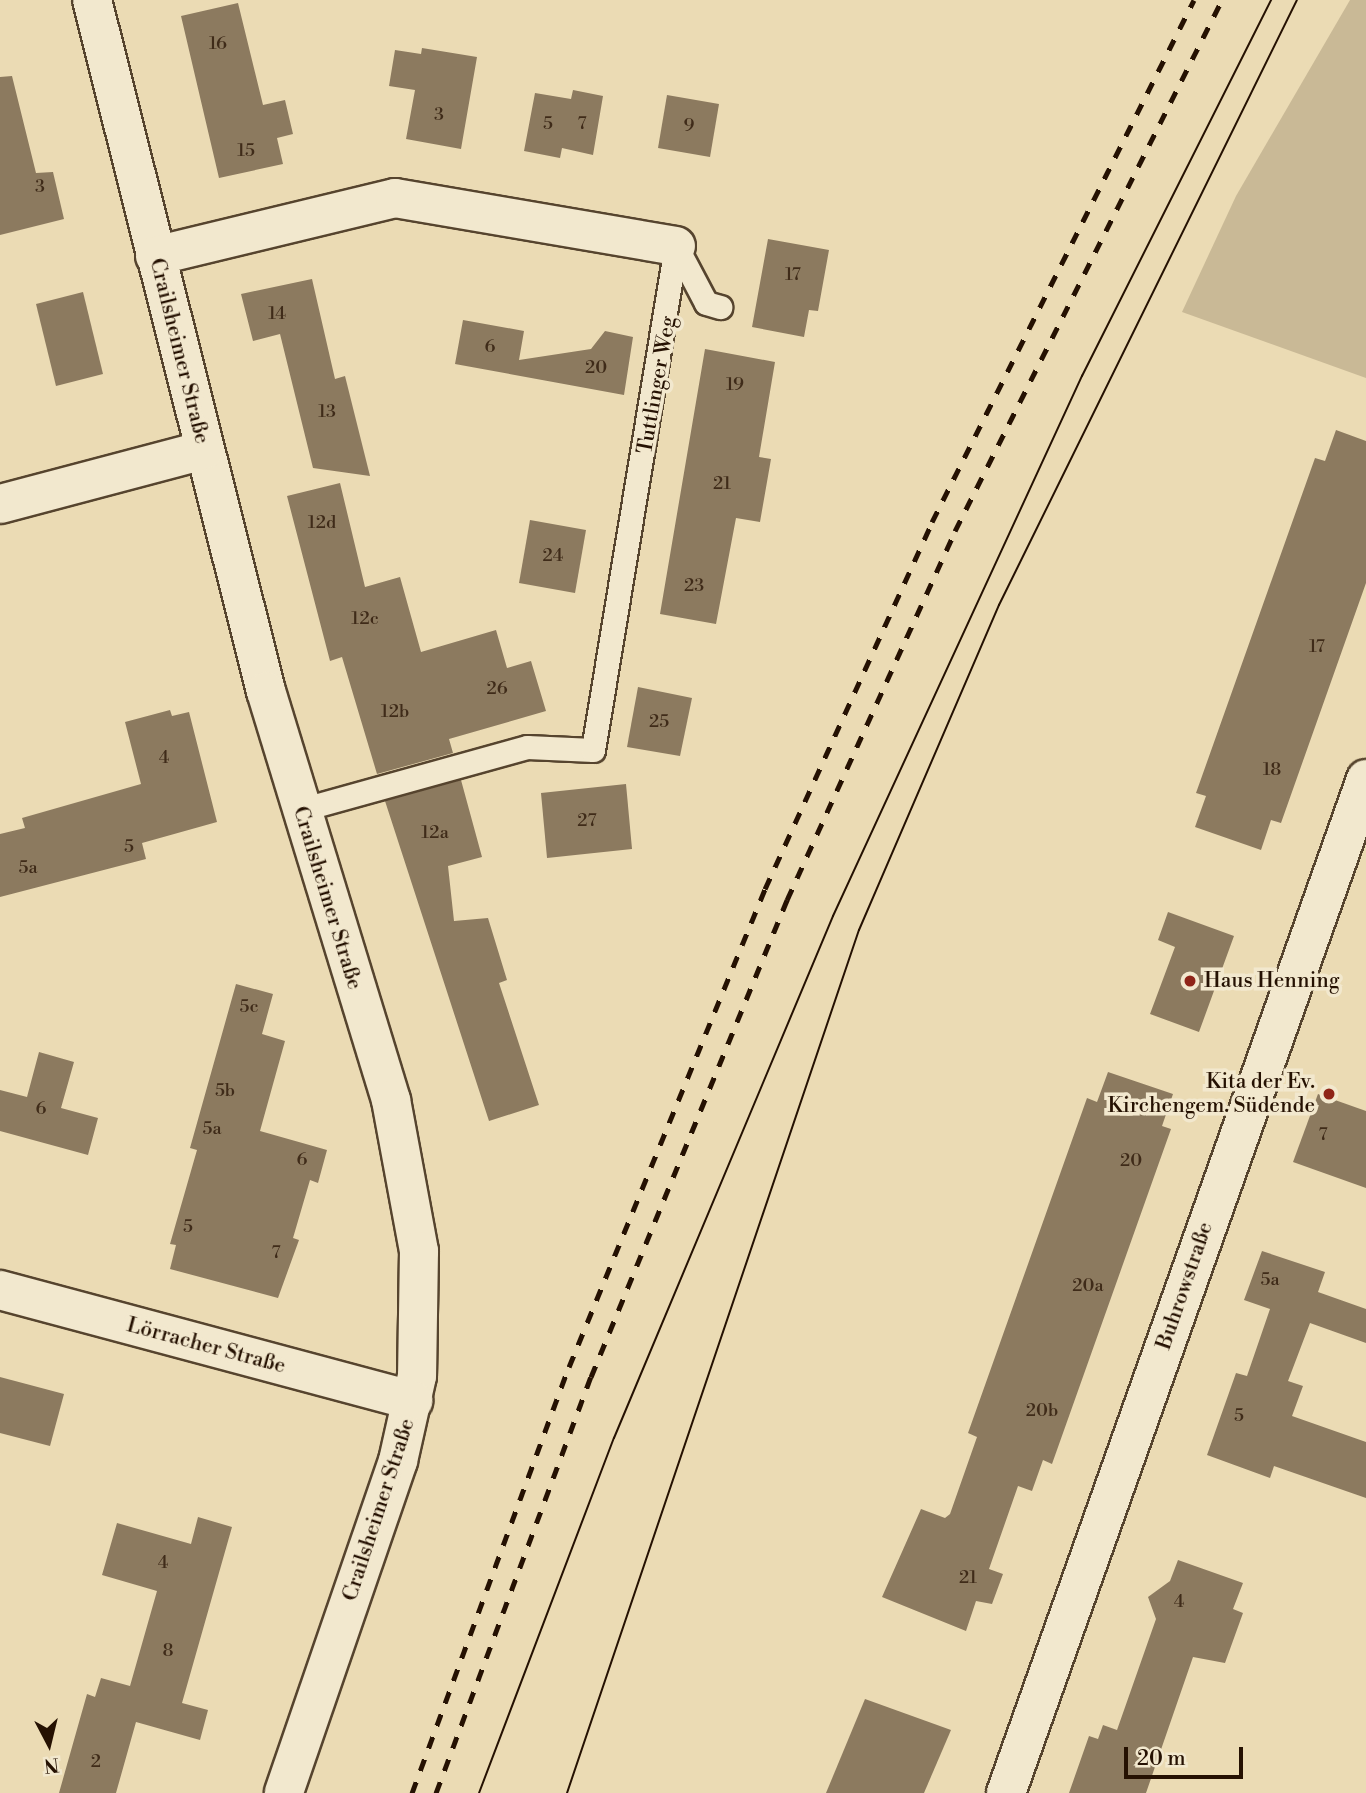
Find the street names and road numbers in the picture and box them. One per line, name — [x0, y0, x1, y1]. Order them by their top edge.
street label: Crailsheimer Straße — [144, 256, 214, 446]
street label: Tuttlinger Weg — [632, 314, 682, 456]
street label: Crailsheimer Straße — [287, 803, 367, 993]
street label: Buhrowstraße — [1151, 1219, 1219, 1353]
street label: Lörracher Straße — [124, 1313, 288, 1379]
street label: Crailsheimer Straße — [338, 1416, 420, 1604]

